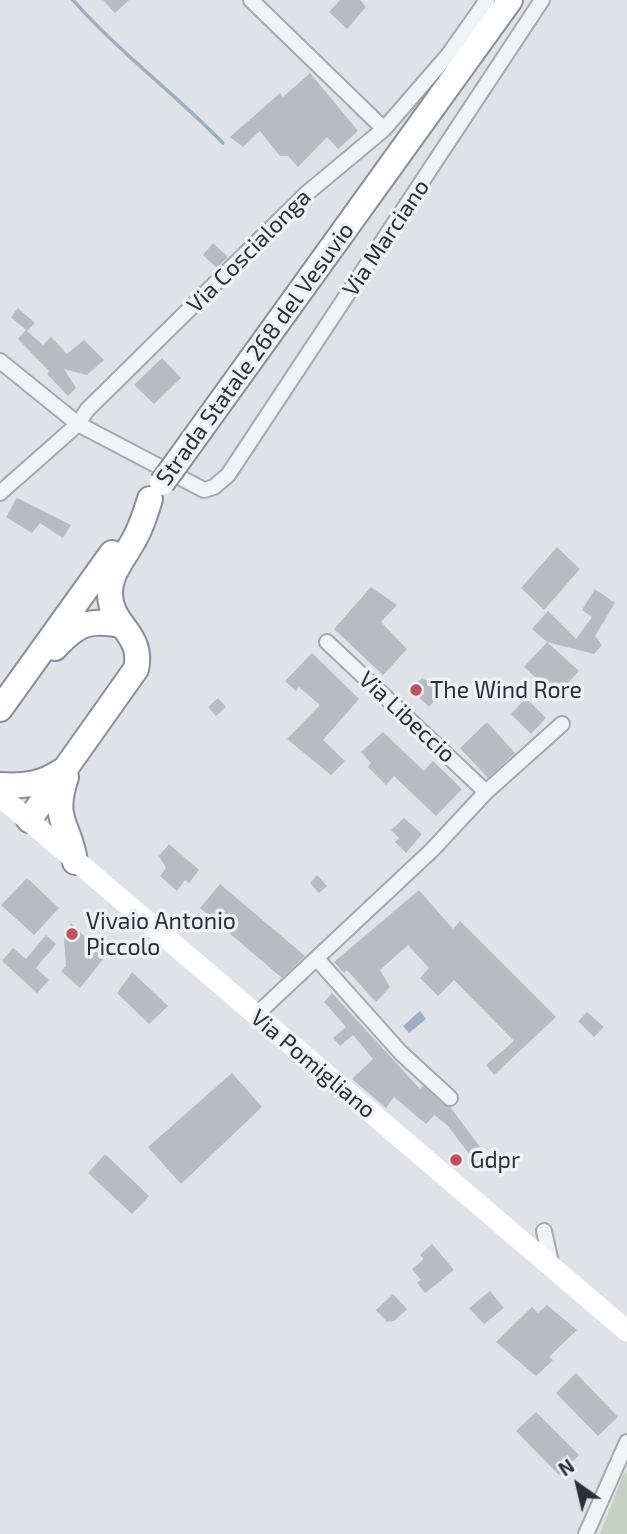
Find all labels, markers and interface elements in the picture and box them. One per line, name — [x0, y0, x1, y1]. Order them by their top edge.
street label: Via Marciano — [337, 174, 435, 302]
street label: Via Coscialonga — [181, 183, 317, 319]
street label: Strada Statale 268 del Vesuvio — [150, 217, 360, 491]
street label: Via Libeccio — [353, 665, 461, 769]
place label: The Wind Rore — [430, 676, 582, 704]
marker: The Wind Rore — [408, 682, 424, 698]
place label: Vivaio Antonio Piccolo — [86, 907, 236, 961]
marker: Vivaio Antonio Piccolo — [64, 926, 80, 942]
street label: Via Pomigliano — [245, 1004, 381, 1124]
place label: Gdpr — [470, 1146, 520, 1174]
marker: Gdpr — [448, 1152, 464, 1168]
north arrow — [543, 1450, 613, 1520]
text: N — [554, 1454, 578, 1481]

